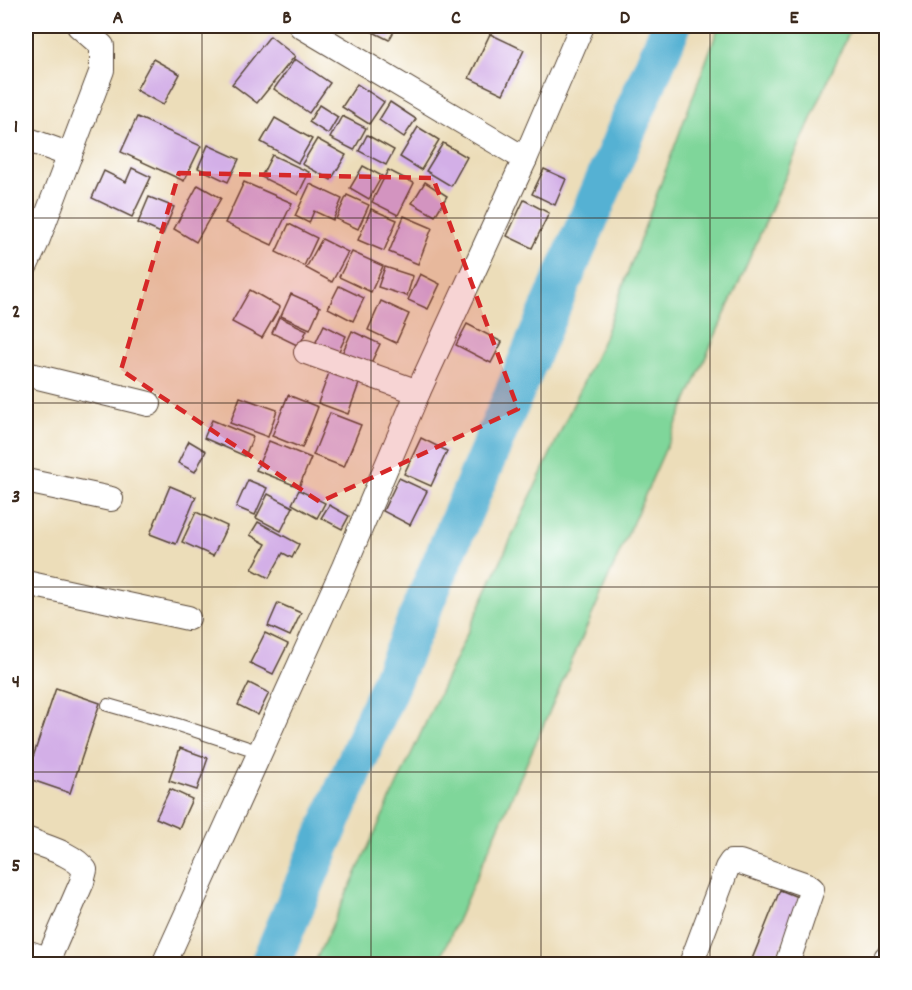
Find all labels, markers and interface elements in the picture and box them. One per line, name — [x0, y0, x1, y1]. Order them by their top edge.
text: A — [113, 5, 124, 33]
text: B — [282, 5, 292, 33]
text: C — [451, 5, 461, 33]
text: D — [620, 5, 631, 33]
text: E — [789, 5, 799, 33]
text: 1 — [14, 114, 18, 142]
text: 2 — [12, 299, 20, 327]
text: 3 — [12, 484, 20, 512]
text: 4 — [12, 669, 20, 697]
text: 5 — [11, 853, 21, 881]

